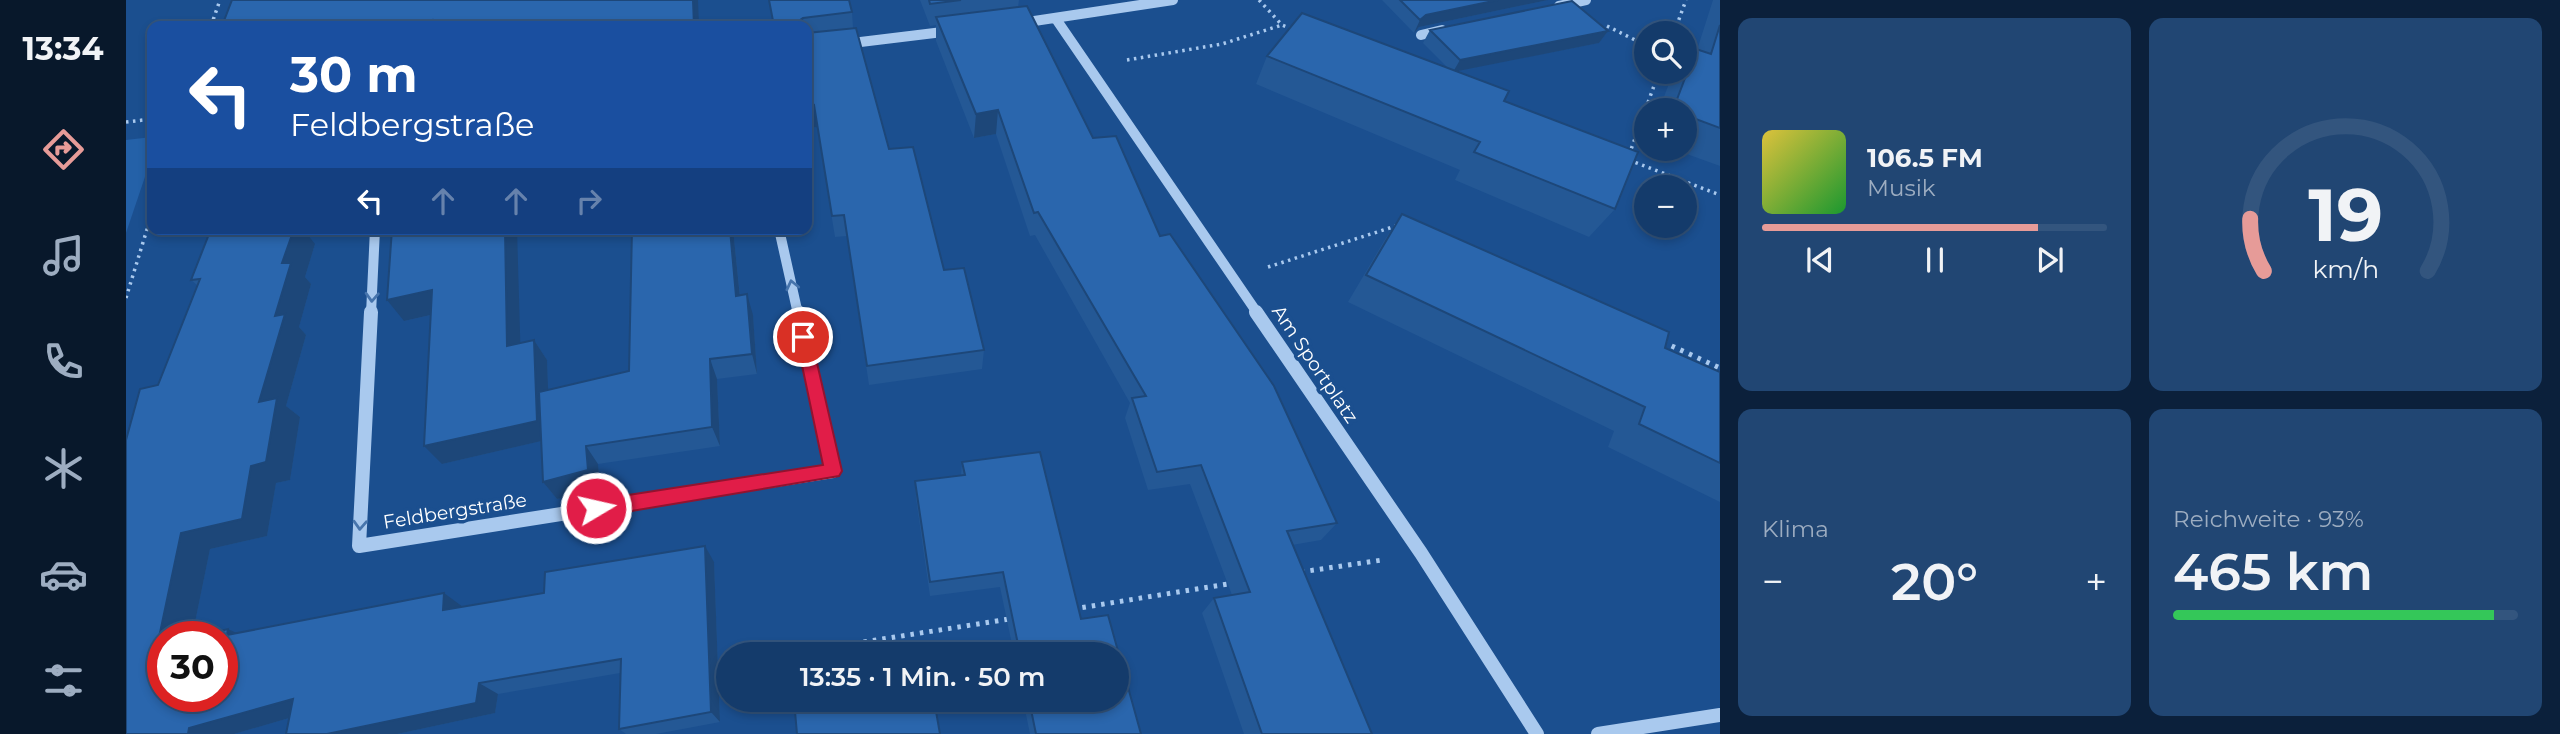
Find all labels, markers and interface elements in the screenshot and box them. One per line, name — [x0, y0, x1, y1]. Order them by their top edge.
map controls — [1634, 21, 1697, 238]
button: search — [1634, 21, 1697, 84]
text: 13:34 — [23, 29, 103, 68]
text: 30 m — [290, 45, 418, 104]
icon: left — [175, 49, 266, 140]
button: + — [1634, 98, 1697, 161]
text: Feldbergstraße — [290, 105, 534, 144]
icon: directions — [39, 125, 88, 174]
text: 106.5 FM — [1867, 142, 1983, 174]
text: 19 — [2308, 171, 2383, 259]
text: Musik — [1867, 174, 1936, 202]
button: − — [1634, 175, 1697, 238]
icon: left — [351, 182, 389, 220]
icon: ahead — [424, 182, 462, 220]
icon: ahead — [497, 182, 535, 220]
icon: right — [570, 182, 608, 220]
icon: music — [39, 231, 88, 280]
icon: previous — [1801, 241, 1839, 279]
icon: pause — [1916, 241, 1954, 279]
icon: next — [2031, 241, 2069, 279]
text: km/h — [2312, 254, 2379, 284]
one-way arrow — [785, 279, 800, 291]
one-way arrow — [364, 292, 379, 303]
street label: Am Sportplatz — [1267, 301, 1363, 427]
pin — [773, 307, 833, 367]
icon: arrive — [784, 318, 822, 356]
icon: phone — [39, 337, 88, 386]
icon: climate — [39, 444, 88, 493]
position arrow — [559, 471, 633, 545]
street label: Feldbergstraße — [382, 488, 528, 534]
text: Reichweite · 93% — [2173, 505, 2364, 533]
text: Klima — [1762, 515, 1829, 543]
one-way arrow — [352, 519, 367, 530]
text: 465 km — [2173, 540, 2373, 603]
icon: car — [39, 550, 88, 599]
text: 20° — [1891, 550, 1978, 613]
text: − — [1762, 558, 1784, 605]
text: + — [2085, 558, 2107, 605]
speed limit sign: 30 — [147, 621, 238, 712]
icon: filters — [39, 656, 88, 705]
text: 13:35 · 1 Min. · 50 m — [800, 661, 1045, 693]

